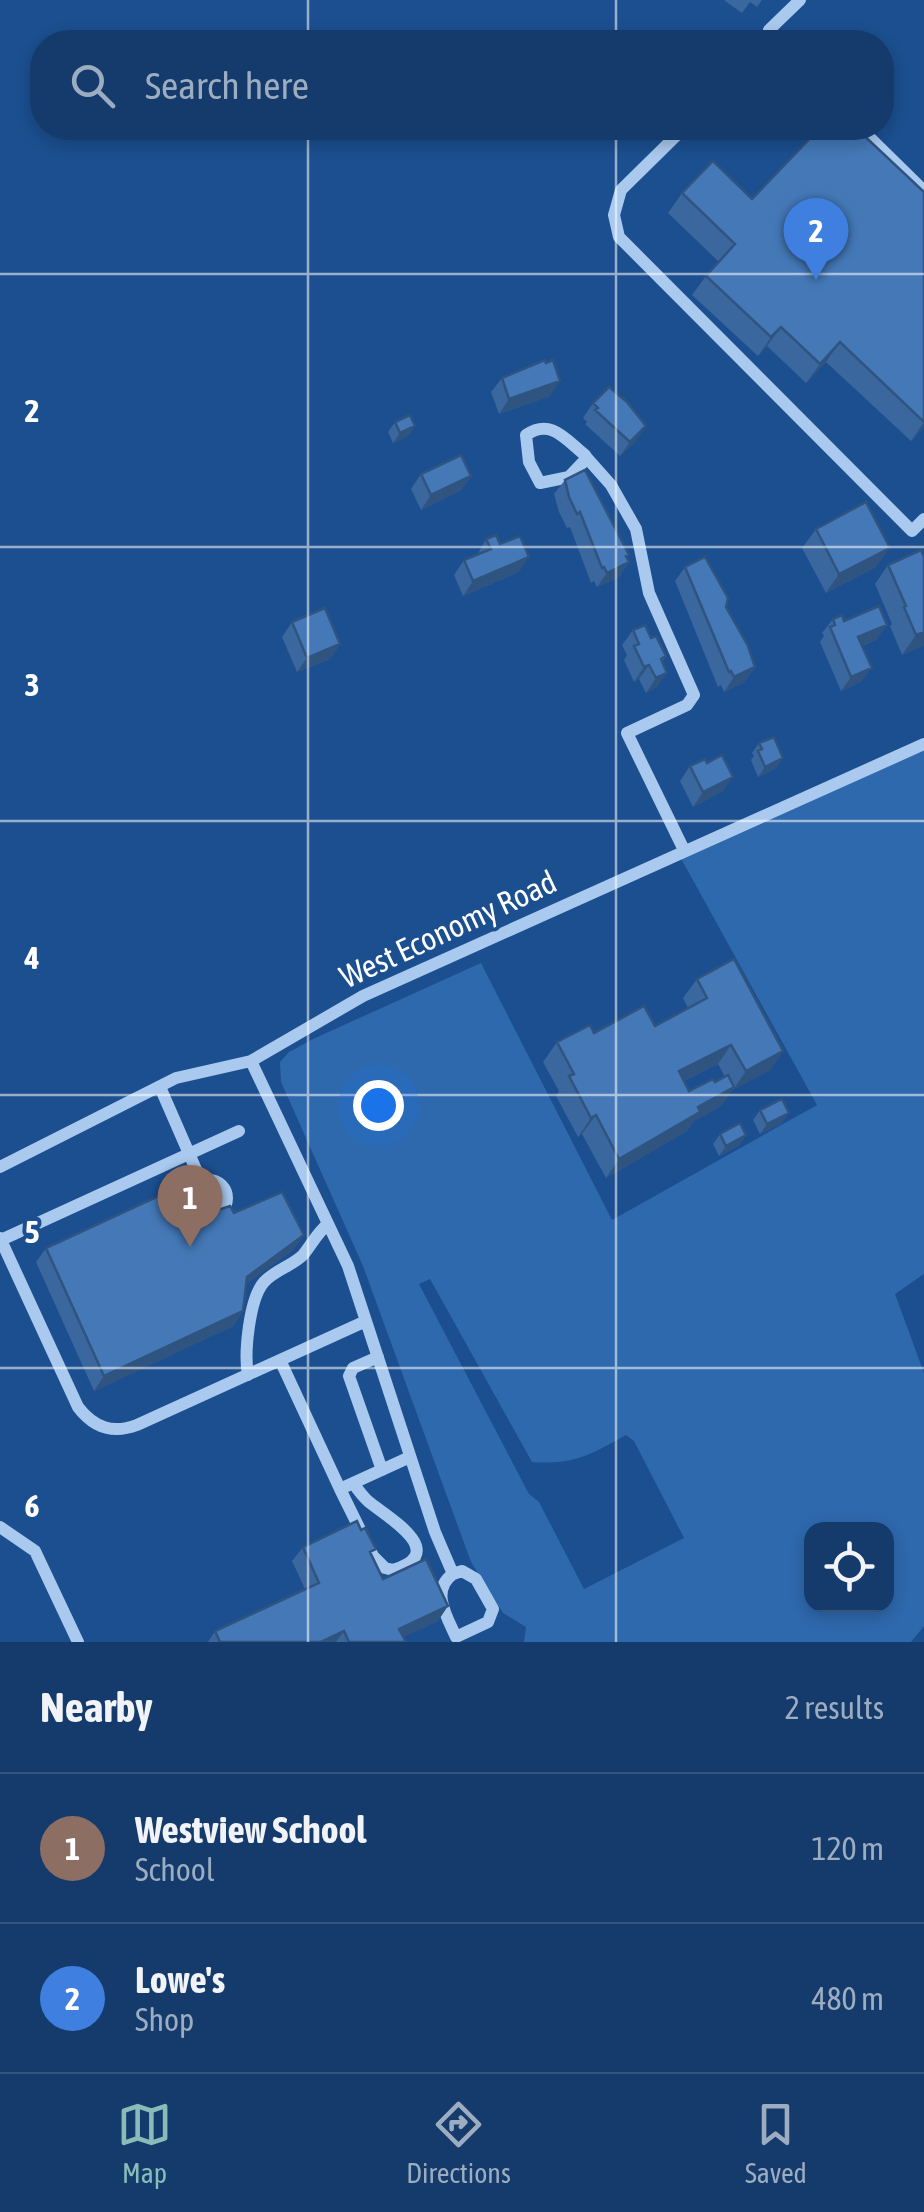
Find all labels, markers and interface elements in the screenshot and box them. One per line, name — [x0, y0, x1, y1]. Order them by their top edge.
search box — [30, 30, 894, 140]
icon: search — [65, 58, 120, 113]
text: Search here — [145, 64, 309, 107]
pin: 2 — [784, 198, 848, 280]
text: 2 — [24, 392, 40, 429]
text: 3 — [24, 666, 40, 703]
street label: West Economy Road — [334, 863, 562, 995]
text: 4 — [23, 939, 40, 976]
your location — [353, 1080, 404, 1131]
pin: 1 — [158, 1164, 222, 1247]
text: 5 — [24, 1213, 40, 1250]
text: 6 — [24, 1487, 40, 1524]
map controls — [804, 1522, 894, 1612]
button: locate — [804, 1522, 894, 1612]
text: Nearby — [40, 1683, 153, 1731]
text: 2 results — [785, 1689, 884, 1726]
text: Westview School — [135, 1808, 366, 1851]
text: 1 — [65, 1830, 80, 1867]
text: 120 m — [811, 1830, 884, 1867]
text: School — [135, 1851, 214, 1888]
text: Lowe's — [135, 1958, 225, 2001]
text: 2 — [65, 1980, 80, 2017]
text: 480 m — [811, 1980, 884, 2017]
text: Shop — [135, 2001, 194, 2038]
tab: Map — [117, 2097, 172, 2189]
tab: Directions — [406, 2097, 511, 2189]
tab: Saved — [745, 2097, 807, 2189]

